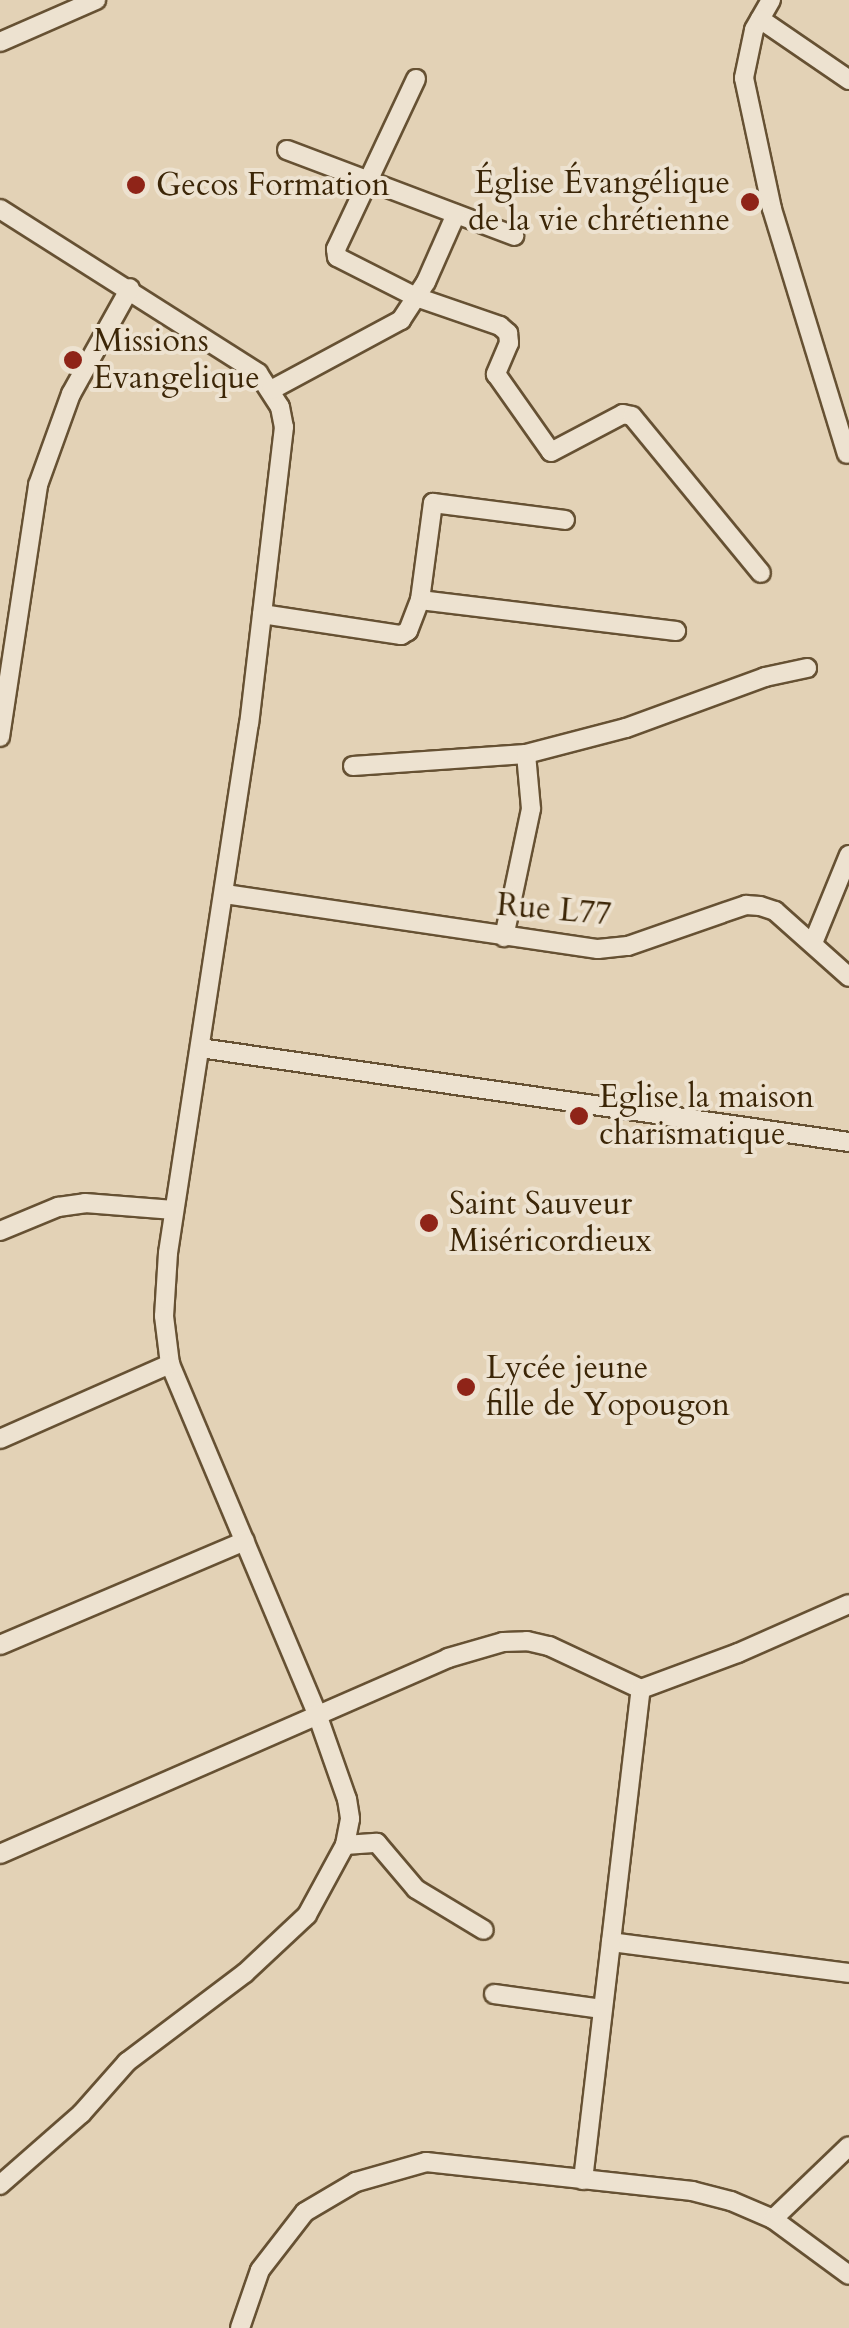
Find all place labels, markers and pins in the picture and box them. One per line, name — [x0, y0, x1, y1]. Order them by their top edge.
place label: Église Évangélique de la vie chrétienne — [468, 165, 730, 240]
place label: Gecos Formation — [156, 166, 390, 204]
marker: Gecos Formation — [125, 174, 147, 196]
marker: Église Évangélique de la vie chrétienne — [739, 191, 761, 213]
place label: Missions Evangelique — [93, 323, 260, 398]
marker: Missions Evangelique — [62, 349, 84, 371]
place label: Eglise la maison charismatique — [599, 1079, 814, 1154]
marker: Eglise la maison charismatique — [568, 1105, 590, 1127]
place label: Saint Sauveur Miséricordieux — [449, 1186, 652, 1261]
marker: Saint Sauveur Miséricordieux — [418, 1212, 440, 1234]
place label: Lycée jeune fille de Yopougon — [486, 1350, 730, 1425]
marker: Lycée jeune fille de Yopougon — [455, 1376, 477, 1398]

